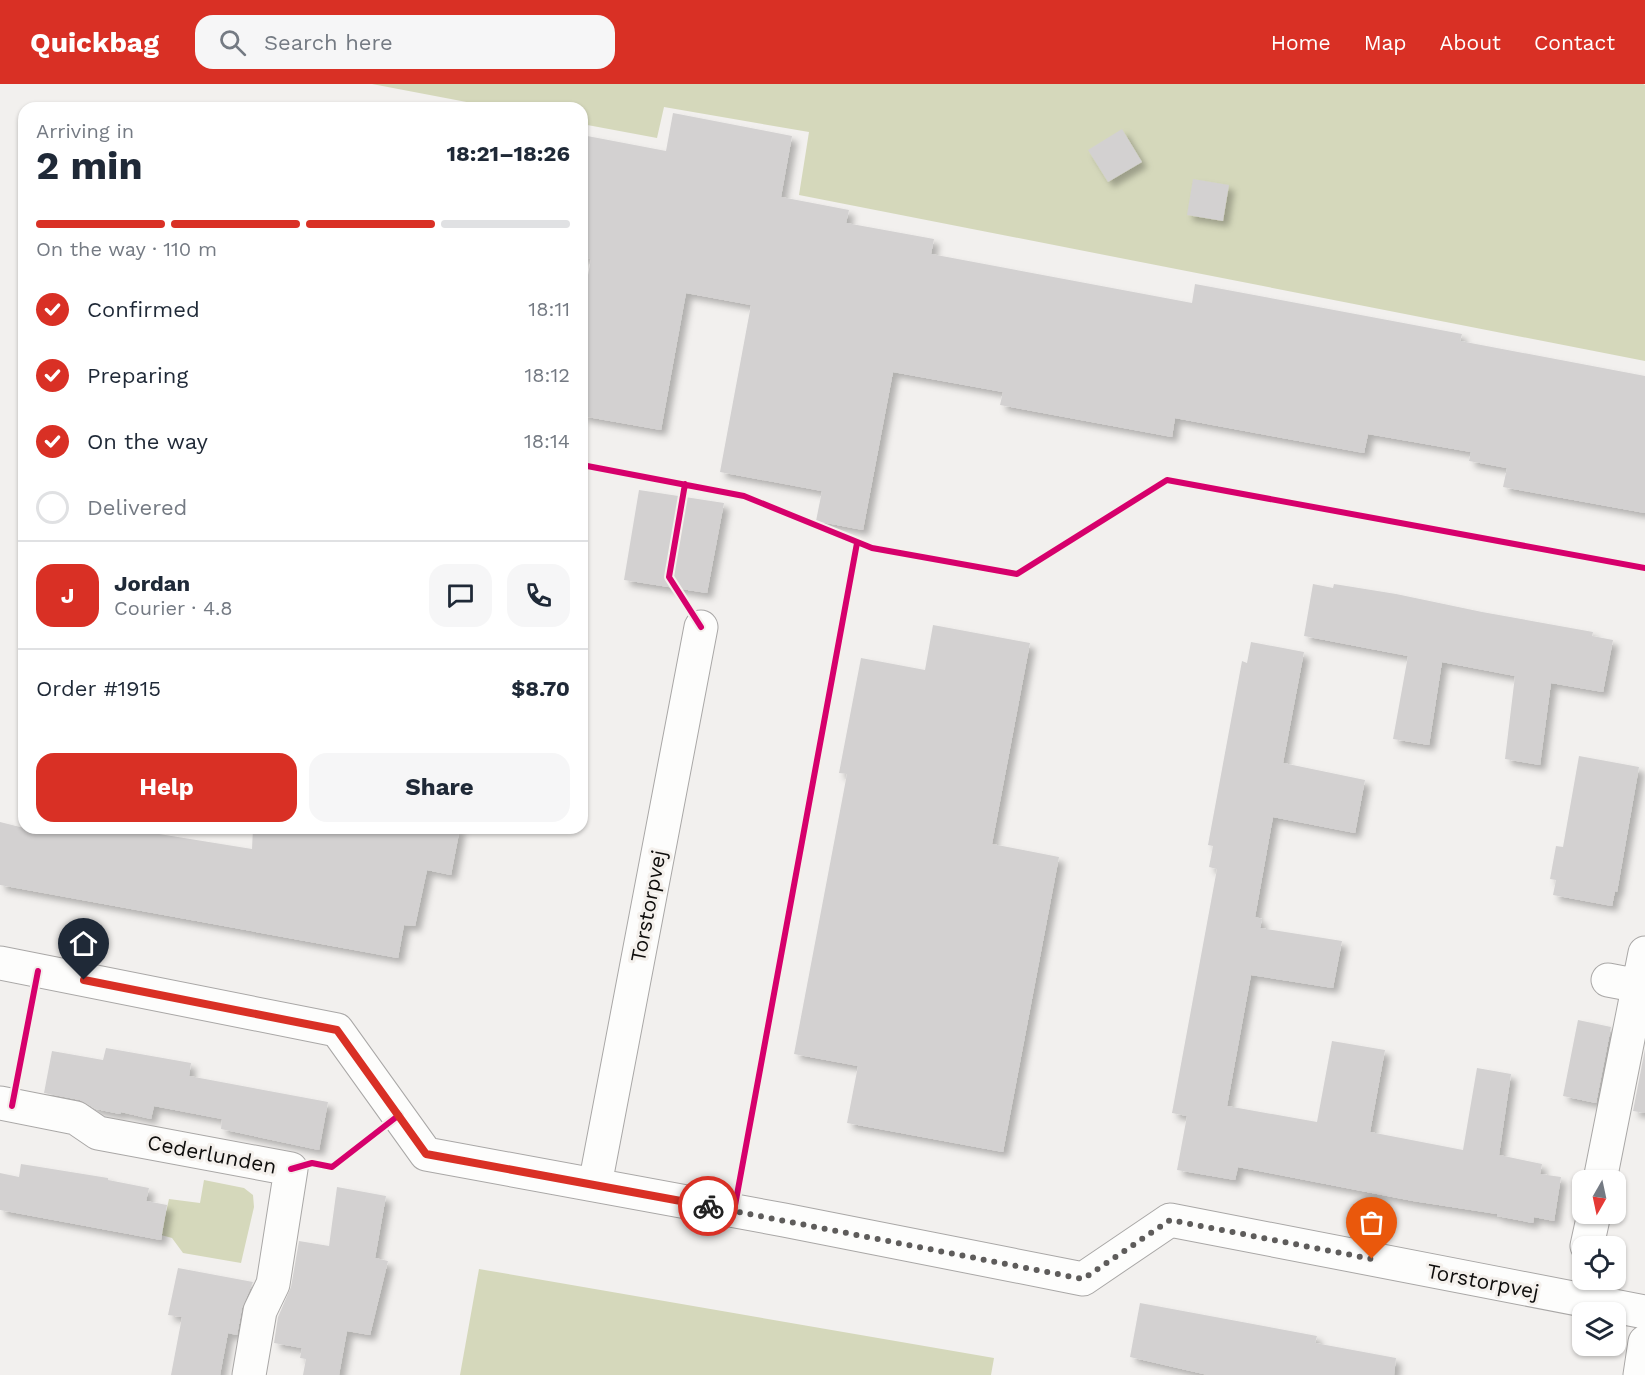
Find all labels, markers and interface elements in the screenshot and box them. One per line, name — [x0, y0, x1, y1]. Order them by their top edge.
search box — [195, 15, 615, 69]
text: Quickbag — [30, 26, 159, 59]
icon: search — [216, 26, 249, 59]
text: Search here — [264, 30, 393, 55]
text: Home — [1271, 30, 1331, 55]
text: Map — [1364, 30, 1407, 55]
text: About — [1440, 30, 1501, 55]
text: Contact — [1534, 30, 1615, 55]
text: Arriving in — [36, 119, 134, 143]
text: 18:21–18:26 — [447, 141, 570, 166]
text: 2 min — [36, 143, 143, 188]
text: On the way · 110 m — [36, 237, 217, 261]
icon: check — [36, 293, 69, 326]
text: Confirmed — [87, 297, 200, 322]
text: 18:11 — [528, 297, 570, 321]
icon: check — [36, 359, 69, 392]
text: Preparing — [87, 363, 188, 388]
text: 18:12 — [525, 363, 570, 387]
icon: check — [36, 425, 69, 458]
text: On the way — [87, 429, 208, 454]
text: 18:14 — [524, 429, 570, 453]
text: Delivered — [87, 495, 187, 520]
button: chat — [429, 564, 492, 627]
button: phone — [507, 564, 570, 627]
text: Jordan — [114, 571, 190, 596]
text: J — [61, 583, 74, 608]
text: Courier · 4.8 — [114, 596, 233, 620]
text: Order #1915 — [36, 676, 161, 701]
text: $8.70 — [511, 676, 570, 701]
button: Help — [36, 753, 297, 822]
button: Share — [309, 753, 570, 822]
street label: Torstorpvej — [625, 848, 671, 964]
pin — [58, 918, 109, 980]
icon: home — [67, 927, 100, 960]
street label: Cederlunden — [145, 1129, 279, 1179]
north arrow — [1572, 1170, 1626, 1224]
map controls — [1572, 1170, 1626, 1356]
courier — [678, 1176, 738, 1236]
icon: bike — [692, 1190, 725, 1223]
pin — [1346, 1197, 1397, 1259]
icon: bag — [1355, 1206, 1388, 1239]
button: locate — [1572, 1236, 1626, 1290]
street label: Torstorpvej — [1425, 1258, 1541, 1304]
button: layers — [1572, 1302, 1626, 1356]

